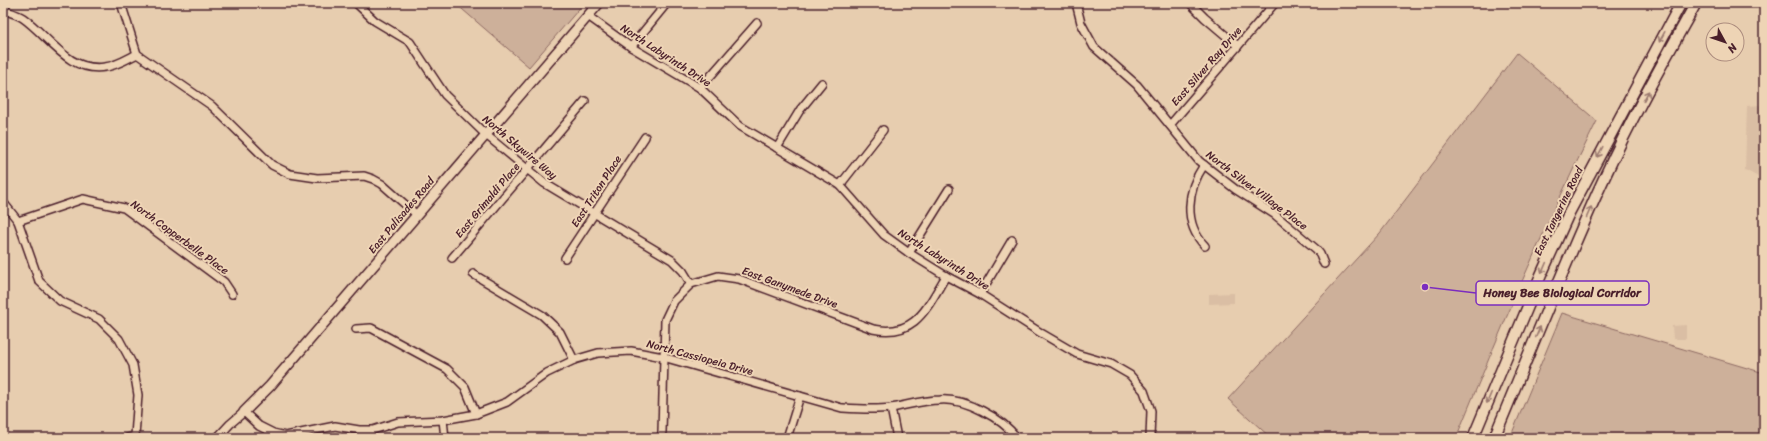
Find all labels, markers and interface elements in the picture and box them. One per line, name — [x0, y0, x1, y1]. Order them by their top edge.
street label: North Labyrinth Drive — [616, 19, 715, 92]
street label: East Silver Ray Drive — [1166, 22, 1247, 110]
north arrow — [1705, 22, 1745, 62]
one-way arrow — [1658, 31, 1666, 43]
text: N — [1722, 38, 1743, 57]
one-way arrow — [1643, 90, 1650, 102]
street label: North Skywire Way — [478, 110, 562, 185]
one-way arrow — [1596, 145, 1604, 157]
street label: North Silver Village Place — [1202, 146, 1312, 235]
street label: East Triton Place — [566, 151, 627, 231]
street label: East Grimaldi Place — [450, 158, 525, 242]
street label: East Tangerine Road — [1529, 162, 1589, 259]
street label: East Palisades Road — [363, 172, 440, 258]
street label: North Copperbelle Place — [126, 195, 233, 280]
one-way arrow — [1585, 207, 1593, 219]
street label: North Labyrinth Drive — [894, 223, 994, 296]
street label: East Ganymede Drive — [739, 261, 841, 314]
one-way arrow — [1539, 262, 1547, 274]
callout: Honey Bee Biological Corridor — [1476, 281, 1649, 305]
text: Honey Bee Biological Corridor — [1482, 282, 1642, 304]
one-way arrow — [1535, 327, 1543, 339]
street label: North Cassiopeia Drive — [644, 334, 756, 381]
one-way arrow — [1485, 391, 1493, 403]

